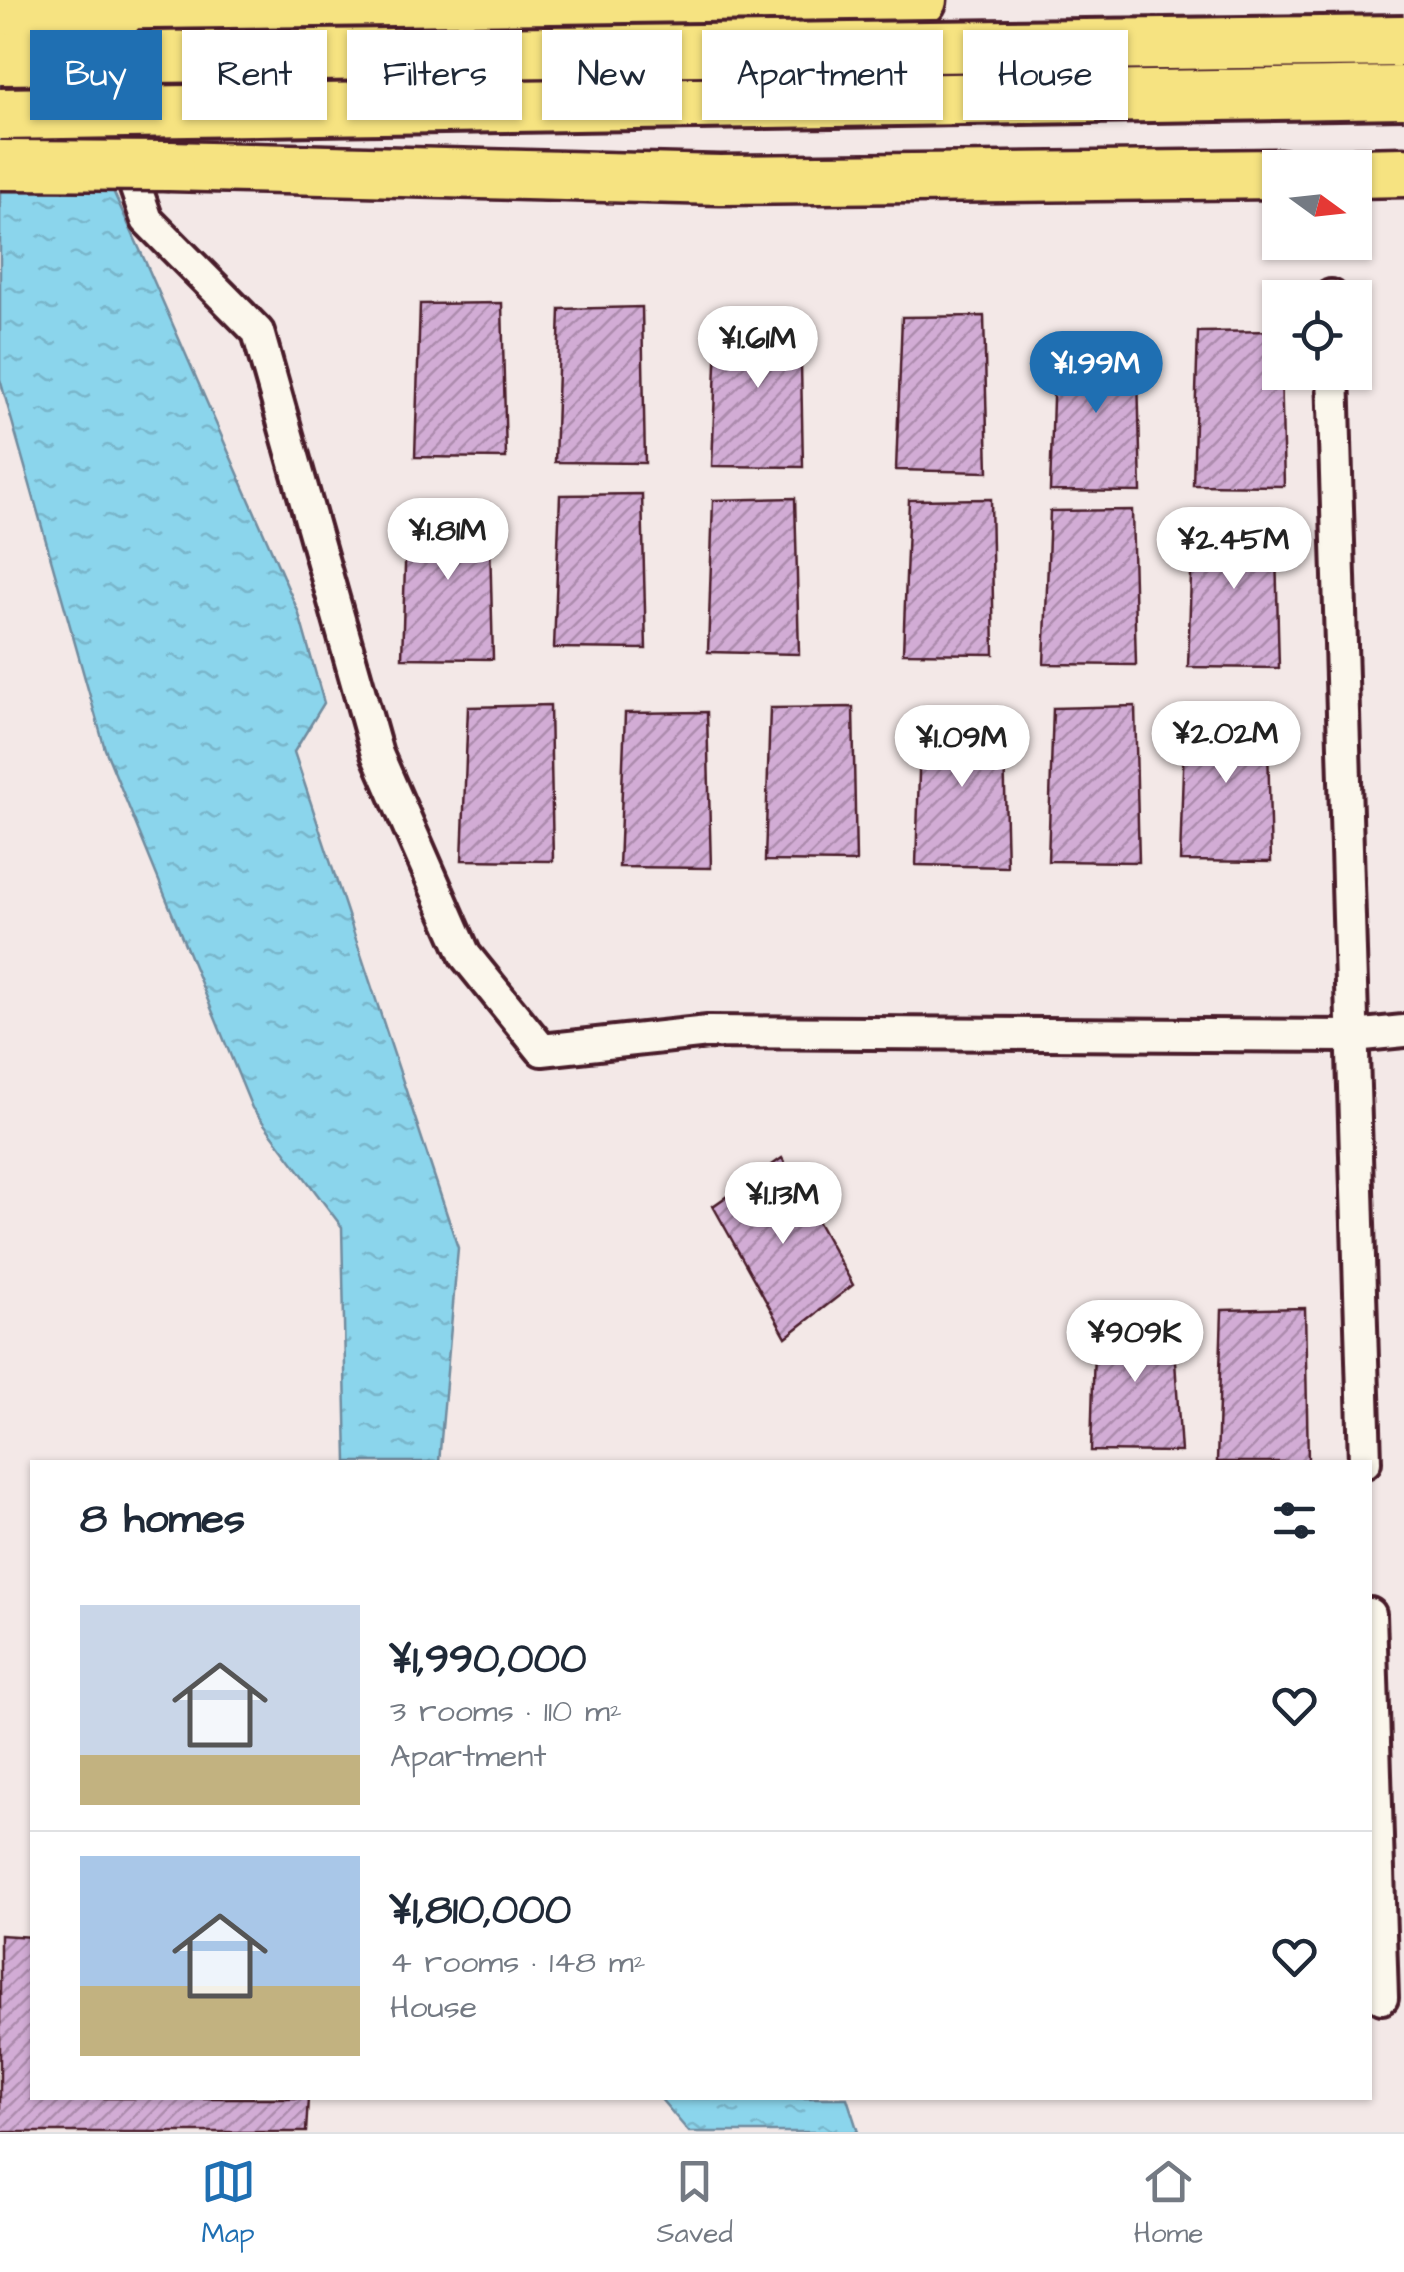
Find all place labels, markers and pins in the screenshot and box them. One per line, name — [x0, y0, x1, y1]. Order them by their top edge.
pin: ¥1.61M — [677, 306, 839, 391]
pin: ¥1.99M — [1015, 331, 1177, 416]
pin: ¥1.81M — [367, 498, 529, 583]
pin: ¥2.45M — [1153, 507, 1315, 592]
pin: ¥2.02M — [1145, 701, 1307, 786]
pin: ¥1.09M — [881, 705, 1043, 790]
pin: ¥1.13M — [702, 1162, 864, 1247]
pin: ¥909K — [1065, 1300, 1205, 1385]

